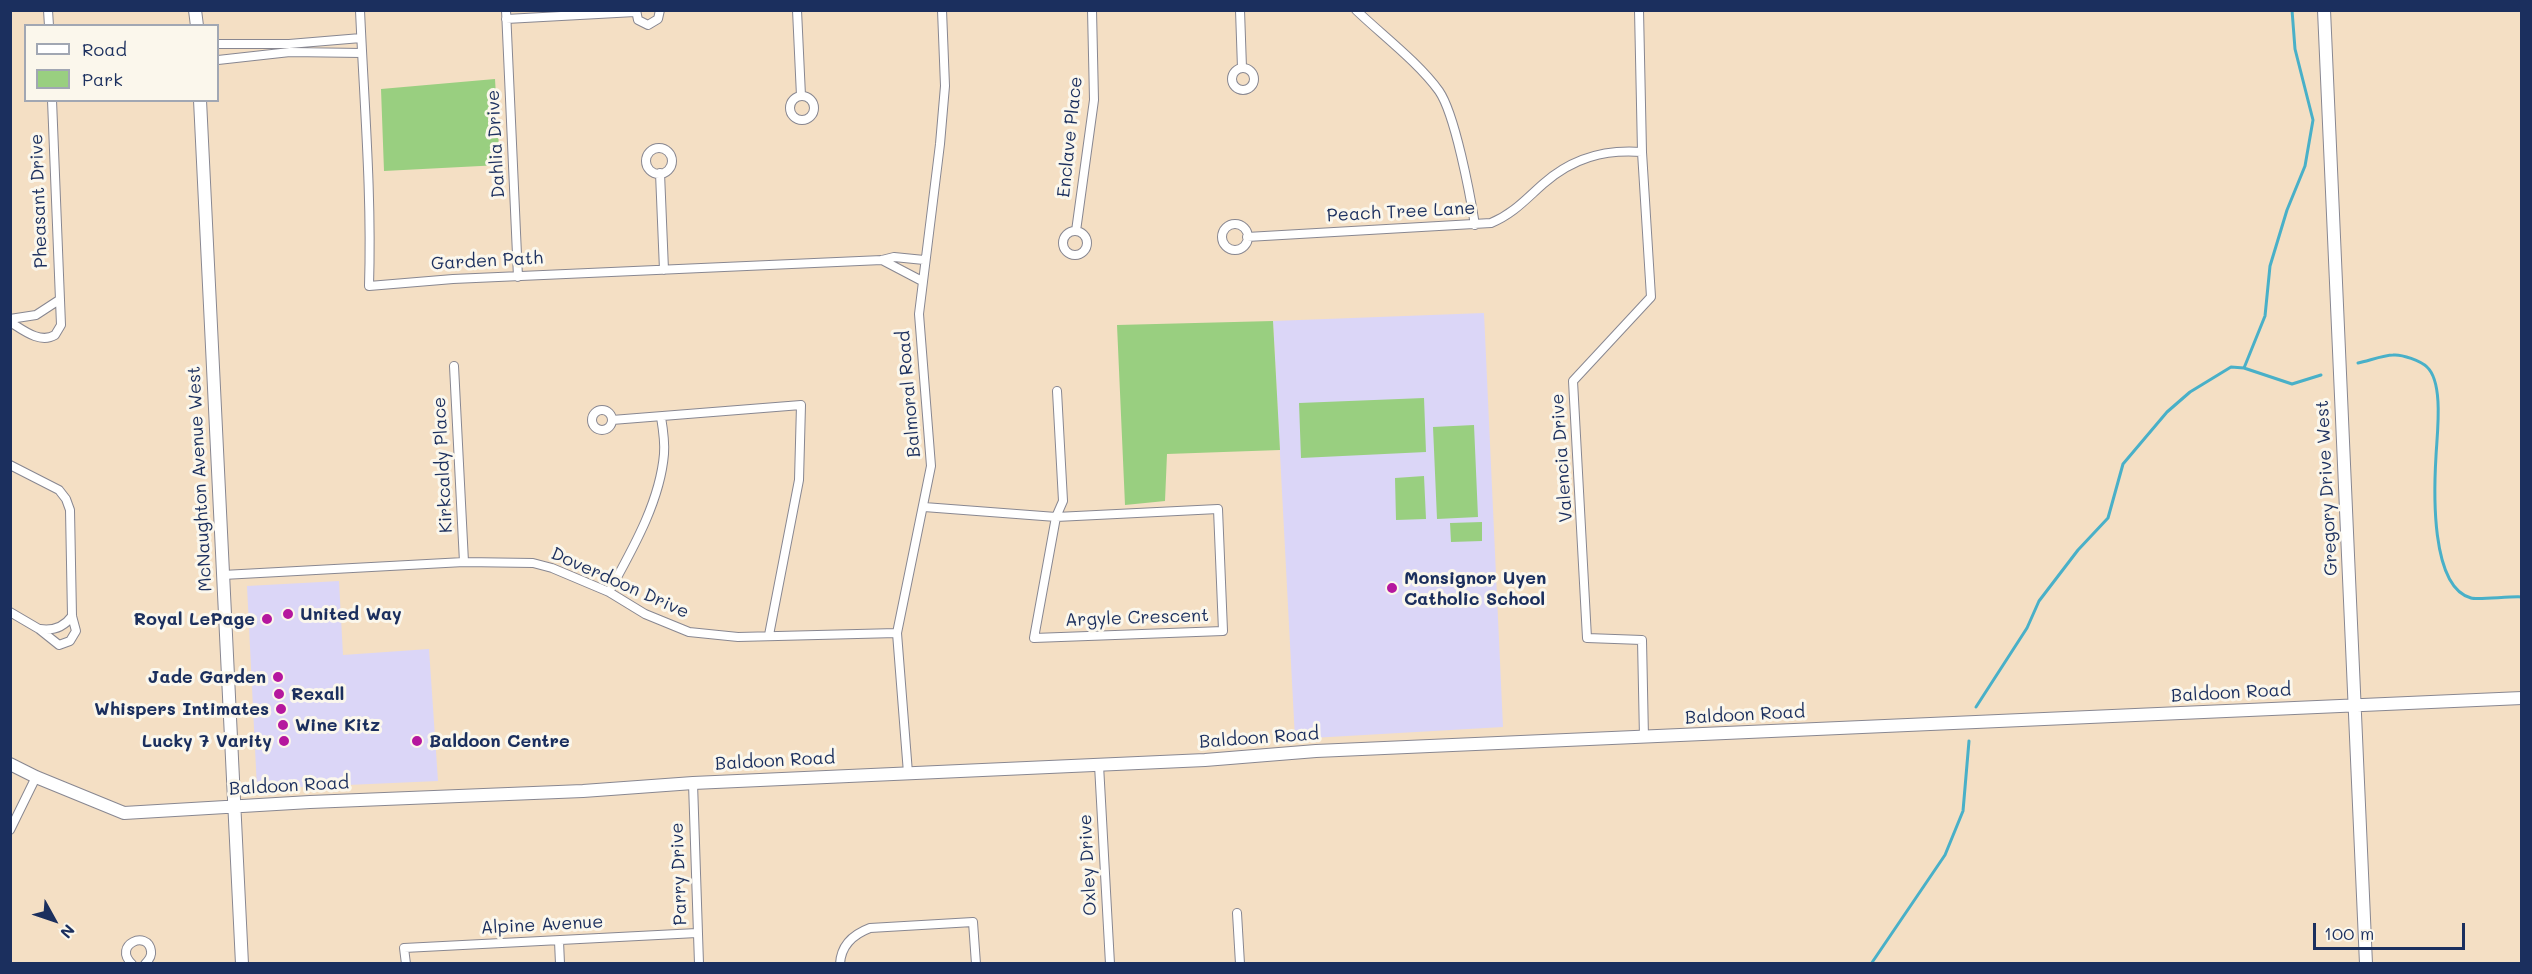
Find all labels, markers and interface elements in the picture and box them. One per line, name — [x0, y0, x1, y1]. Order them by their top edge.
legend — [24, 24, 219, 102]
text: Road — [82, 37, 127, 61]
text: Park — [82, 67, 123, 91]
street label: Enclave Place — [1053, 75, 1087, 199]
street label: Dahlia Drive — [482, 89, 510, 199]
street label: Pheasant Drive — [26, 133, 52, 269]
street label: Peach Tree Lane — [1326, 197, 1476, 227]
street label: Garden Path — [430, 247, 544, 275]
street label: Balmoral Road — [893, 330, 925, 458]
street label: McNaughton Avenue West — [183, 366, 217, 592]
street label: Valencia Drive — [1547, 393, 1577, 523]
street label: Kirkcaldy Place — [429, 396, 457, 534]
street label: Gregory Drive West — [2312, 400, 2342, 576]
street label: Doverdoon Drive — [548, 543, 692, 623]
place label: Monsignor Uyen Catholic School — [1404, 567, 1546, 610]
marker: Monsignor Uyen Catholic School — [1385, 581, 1399, 595]
place label: United Way — [300, 603, 402, 625]
street label: Argyle Crescent — [1065, 605, 1209, 631]
marker: United Way — [281, 607, 295, 621]
place label: Royal LePage — [134, 608, 255, 630]
marker: Royal LePage — [260, 612, 274, 626]
place label: Jade Garden — [148, 666, 266, 688]
marker: Jade Garden — [271, 670, 285, 684]
street label: Baldoon Road — [2170, 679, 2292, 707]
place label: Rexall — [291, 683, 344, 705]
marker: Rexall — [272, 687, 286, 701]
place label: Whispers Intimates — [94, 698, 269, 720]
street label: Baldoon Road — [1684, 701, 1806, 729]
marker: Whispers Intimates — [274, 702, 288, 716]
place label: Wine Kitz — [295, 714, 380, 736]
marker: Wine Kitz — [276, 718, 290, 732]
street label: Baldoon Road — [1198, 723, 1320, 753]
place label: Lucky 7 Varity — [142, 730, 272, 752]
place label: Baldoon Centre — [429, 730, 570, 752]
marker: Lucky 7 Varity — [277, 734, 291, 748]
marker: Baldoon Centre — [410, 734, 424, 748]
street label: Baldoon Road — [714, 747, 836, 775]
street label: Baldoon Road — [228, 772, 350, 800]
street label: Oxley Drive — [1075, 814, 1101, 916]
street label: Parry Drive — [666, 822, 692, 926]
north arrow — [24, 890, 84, 950]
street label: Alpine Avenue — [480, 911, 604, 939]
scale bar — [2316, 911, 2468, 949]
text: N — [56, 920, 80, 943]
text: 100 m — [2324, 921, 2374, 945]

